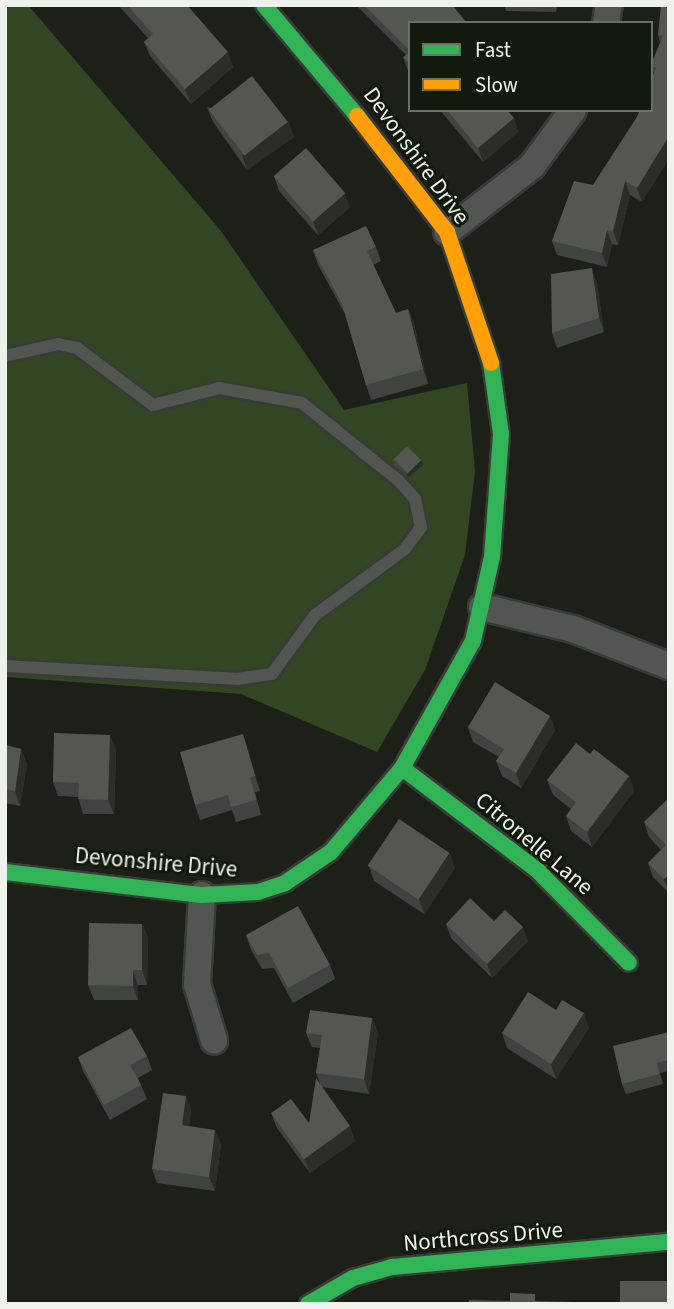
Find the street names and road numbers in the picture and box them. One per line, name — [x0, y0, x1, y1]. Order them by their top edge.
street label: Devonshire Drive — [357, 82, 475, 230]
street label: Citronelle Lane — [469, 787, 599, 901]
street label: Devonshire Drive — [74, 842, 238, 884]
street label: Northcross Drive — [402, 1216, 564, 1258]

